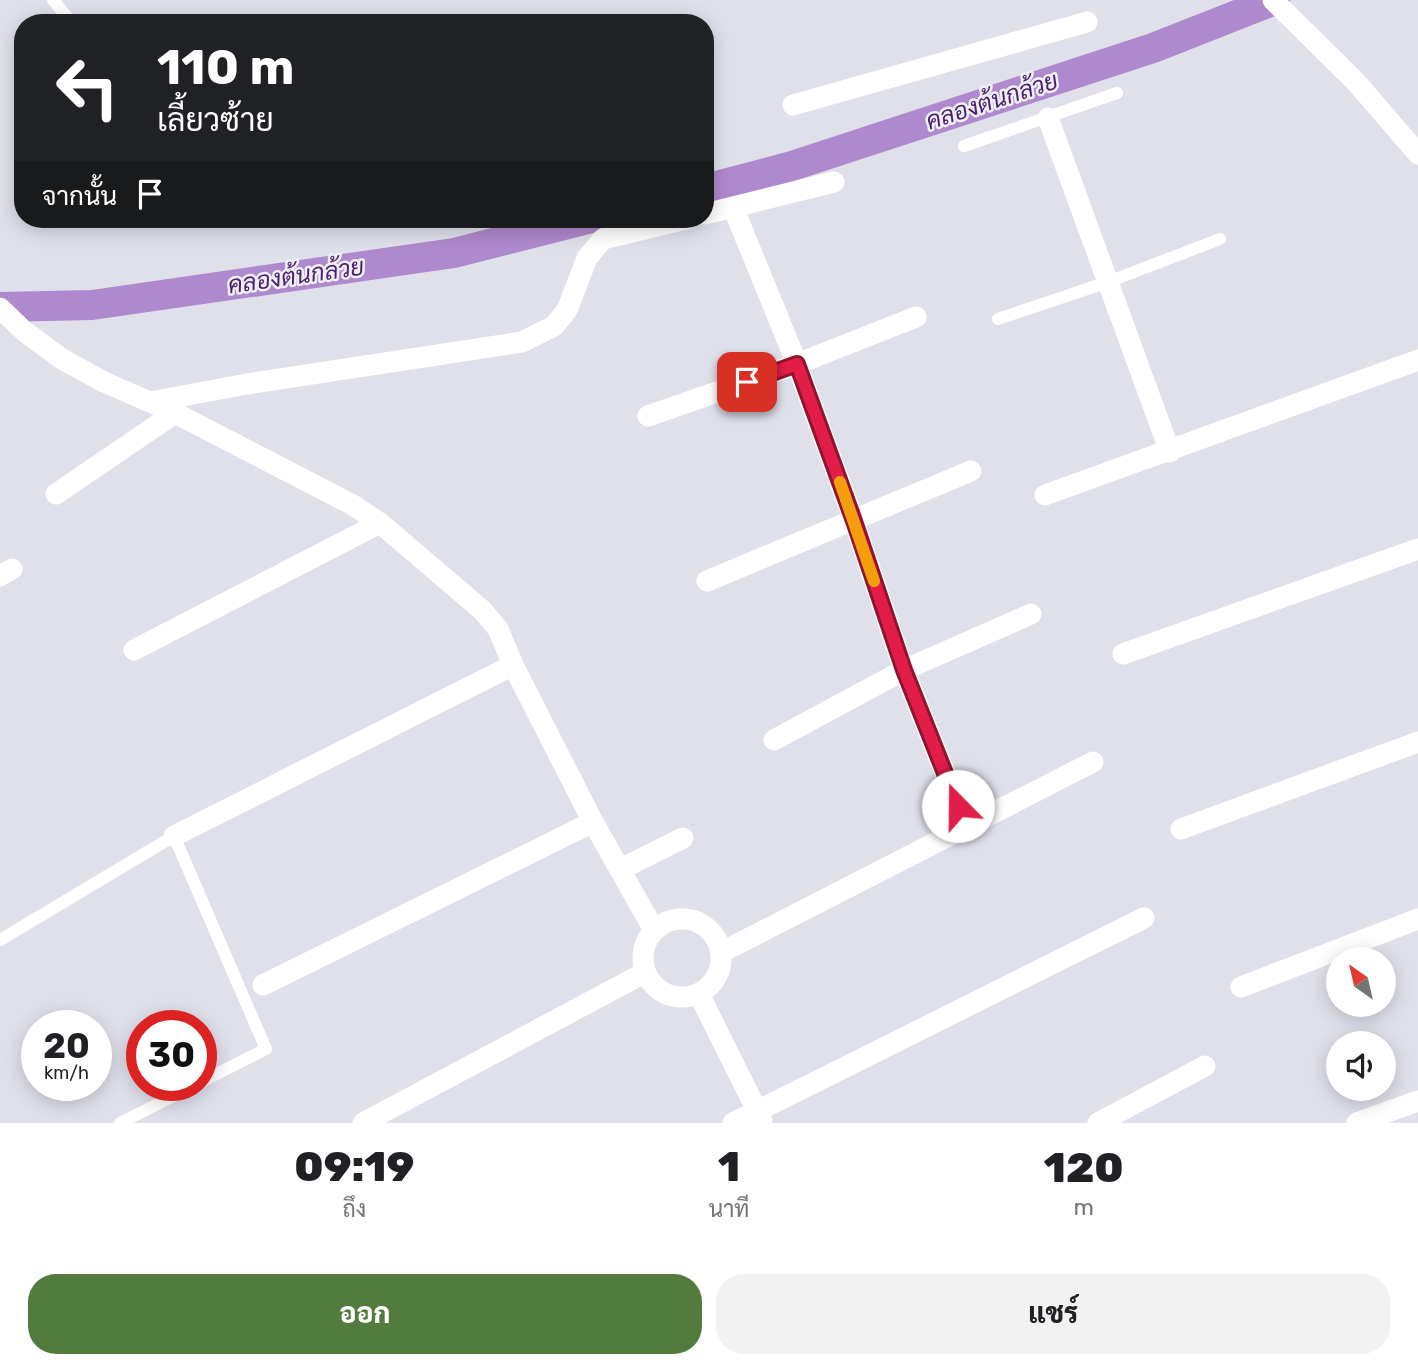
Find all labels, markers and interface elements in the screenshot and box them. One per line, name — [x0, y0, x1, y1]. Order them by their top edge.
text: 110 m — [157, 38, 294, 96]
icon: left — [42, 42, 133, 133]
water label: คลองต้นกล้วย — [923, 66, 1062, 135]
text: เลี้ยวซ้าย — [157, 101, 274, 139]
icon: arrive — [131, 175, 169, 213]
text: จากนั้น — [42, 181, 117, 212]
water label: คลองต้นกล้วย — [226, 253, 366, 299]
pin — [717, 352, 777, 412]
icon: arrive — [728, 363, 766, 401]
position arrow — [921, 769, 995, 843]
north arrow — [1326, 947, 1396, 1017]
map controls — [1326, 947, 1396, 1101]
speed limit sign: 30 — [126, 1010, 217, 1101]
text: 20 — [43, 1025, 90, 1067]
button: sound — [1326, 1031, 1396, 1101]
text: km/h — [44, 1062, 89, 1084]
text: 09:19 — [294, 1142, 414, 1192]
text: 1 — [718, 1142, 740, 1192]
text: 120 — [1044, 1143, 1124, 1193]
text: m — [1074, 1193, 1094, 1221]
text: ถึง — [342, 1195, 366, 1223]
text: นาที — [709, 1195, 749, 1223]
button: ออก — [28, 1274, 702, 1354]
button: แชร์ — [716, 1274, 1390, 1354]

